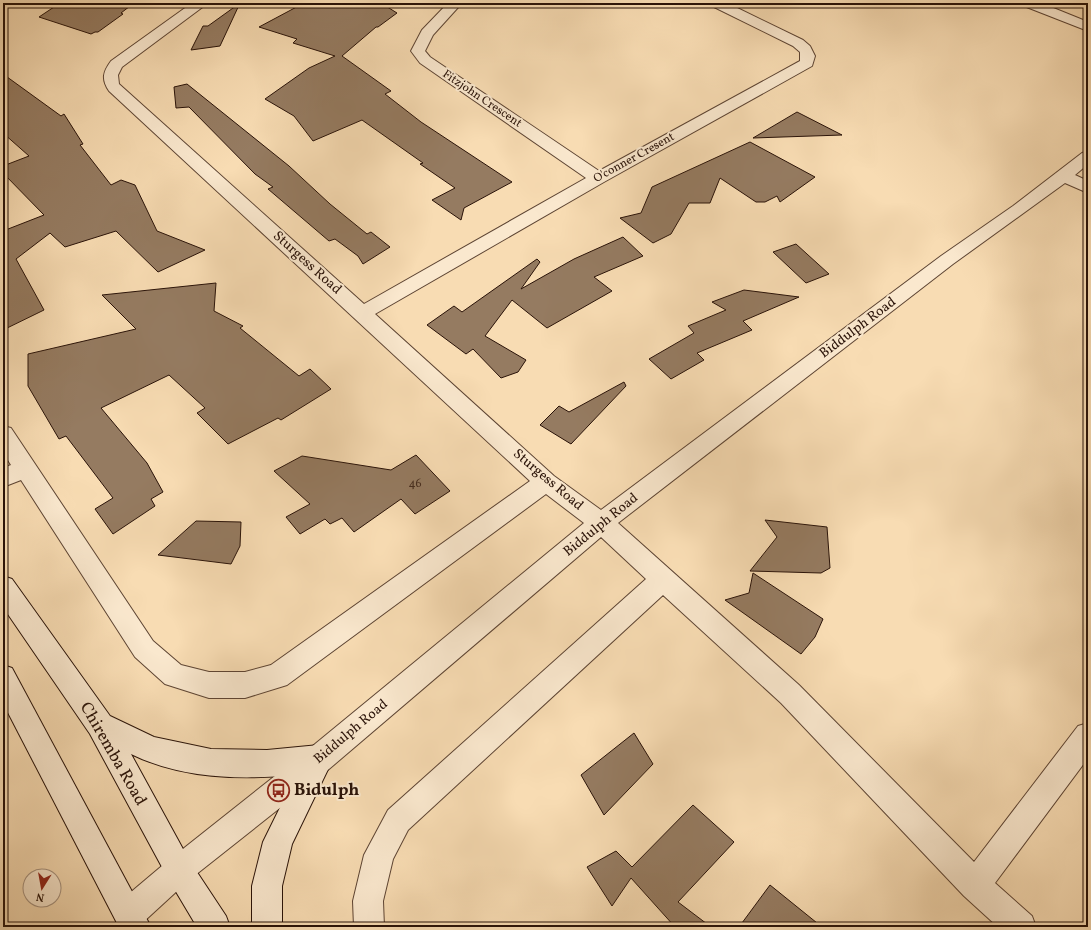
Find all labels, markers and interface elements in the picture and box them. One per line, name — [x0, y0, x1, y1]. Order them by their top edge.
street label: Fitzjohn Crescent — [439, 66, 525, 132]
street label: O'conner Cresent — [591, 129, 677, 187]
street label: Sturgess Road — [268, 227, 346, 299]
street label: Biddulph Road — [816, 293, 900, 363]
street label: Sturgess Road — [509, 445, 587, 515]
house number: 46 — [408, 476, 422, 492]
street label: Biddulph Road — [559, 489, 643, 561]
street label: Biddulph Road — [310, 695, 392, 769]
street label: Chiremba Road — [74, 698, 152, 810]
bus stop icon: Bidulph — [266, 777, 292, 803]
place label: Bidulph — [294, 779, 359, 802]
north arrow — [22, 868, 62, 908]
text: N — [35, 888, 46, 904]

